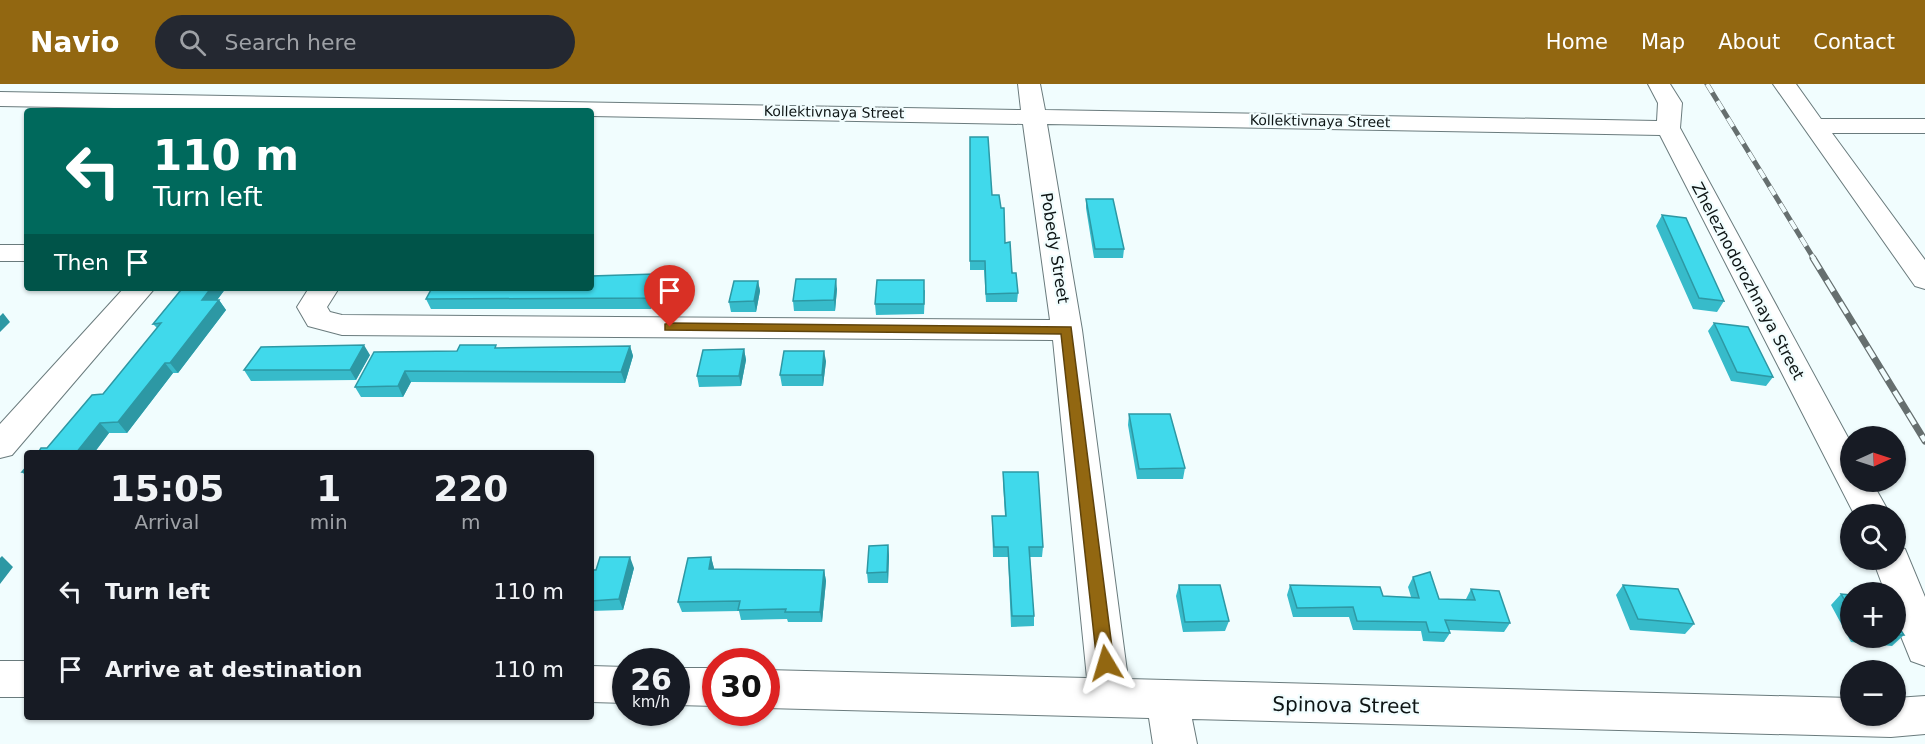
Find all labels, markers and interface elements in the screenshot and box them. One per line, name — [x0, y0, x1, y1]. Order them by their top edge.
search box — [155, 15, 575, 69]
text: Navio — [30, 26, 119, 59]
icon: search — [176, 26, 209, 59]
text: Search here — [224, 30, 357, 55]
text: Home — [1546, 30, 1608, 54]
text: Map — [1641, 30, 1685, 54]
text: About — [1718, 30, 1780, 54]
text: Contact — [1813, 30, 1895, 54]
street label: Kollektivnaya Street — [764, 103, 905, 121]
street label: Kollektivnaya Street — [1250, 112, 1391, 130]
text: 110 m — [153, 131, 299, 180]
icon: left — [54, 132, 132, 210]
street label: Zheleznodorozhnaya Street — [1688, 179, 1808, 383]
text: Turn left — [153, 181, 263, 212]
street label: Pobedy Street — [1037, 191, 1073, 305]
icon: arrive — [121, 246, 154, 279]
text: Then — [54, 250, 109, 275]
pin — [644, 265, 695, 327]
icon: arrive — [653, 274, 686, 307]
north arrow — [1840, 426, 1906, 492]
map controls — [1840, 426, 1906, 726]
text: 15:05 — [110, 468, 224, 509]
text: 1 — [316, 468, 341, 509]
text: 220 — [433, 468, 508, 509]
button: search — [1840, 504, 1906, 570]
text: Arrival — [134, 510, 199, 534]
text: min — [310, 510, 348, 534]
text: m — [461, 510, 481, 534]
icon: left — [54, 575, 87, 608]
text: Turn left — [105, 579, 210, 604]
text: 110 m — [494, 579, 564, 604]
button: + — [1840, 582, 1906, 648]
position arrow — [1074, 631, 1138, 695]
speed limit sign: 30 — [702, 648, 780, 726]
icon: arrive — [54, 653, 87, 686]
text: Arrive at destination — [105, 657, 362, 682]
text: 110 m — [494, 657, 564, 682]
button: − — [1840, 660, 1906, 726]
text: 26 — [630, 662, 672, 697]
street label: Spinova Street — [1272, 692, 1420, 718]
text: km/h — [632, 693, 670, 711]

